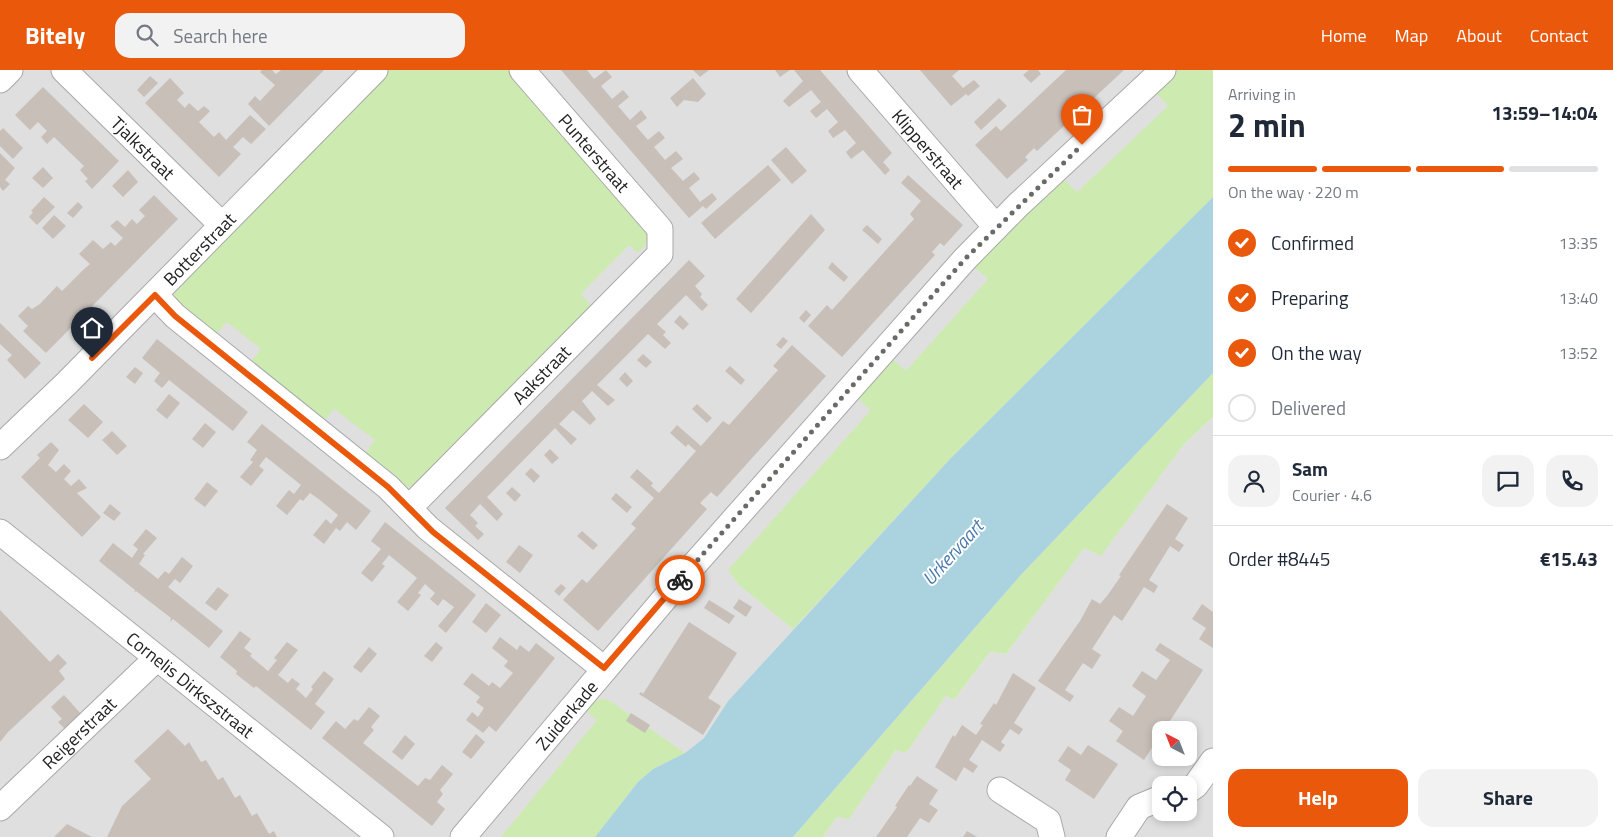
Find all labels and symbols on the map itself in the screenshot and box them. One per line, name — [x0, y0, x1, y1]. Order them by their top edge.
pin — [1061, 94, 1103, 145]
street label: Klipperstraat — [886, 103, 971, 195]
street label: Punterstraat — [552, 108, 636, 199]
street label: Tjalkstraat — [105, 110, 182, 186]
street label: Botterstraat — [157, 205, 242, 292]
pin — [71, 307, 113, 358]
street label: Aakstraat — [506, 338, 577, 410]
water label: Urkervaart — [915, 511, 991, 591]
courier — [655, 555, 705, 605]
street label: Cornelis Dirkszstraat — [121, 625, 261, 744]
street label: Zuiderkade — [529, 674, 604, 756]
street label: Reigerstraat — [36, 690, 123, 775]
north arrow — [1152, 721, 1198, 766]

